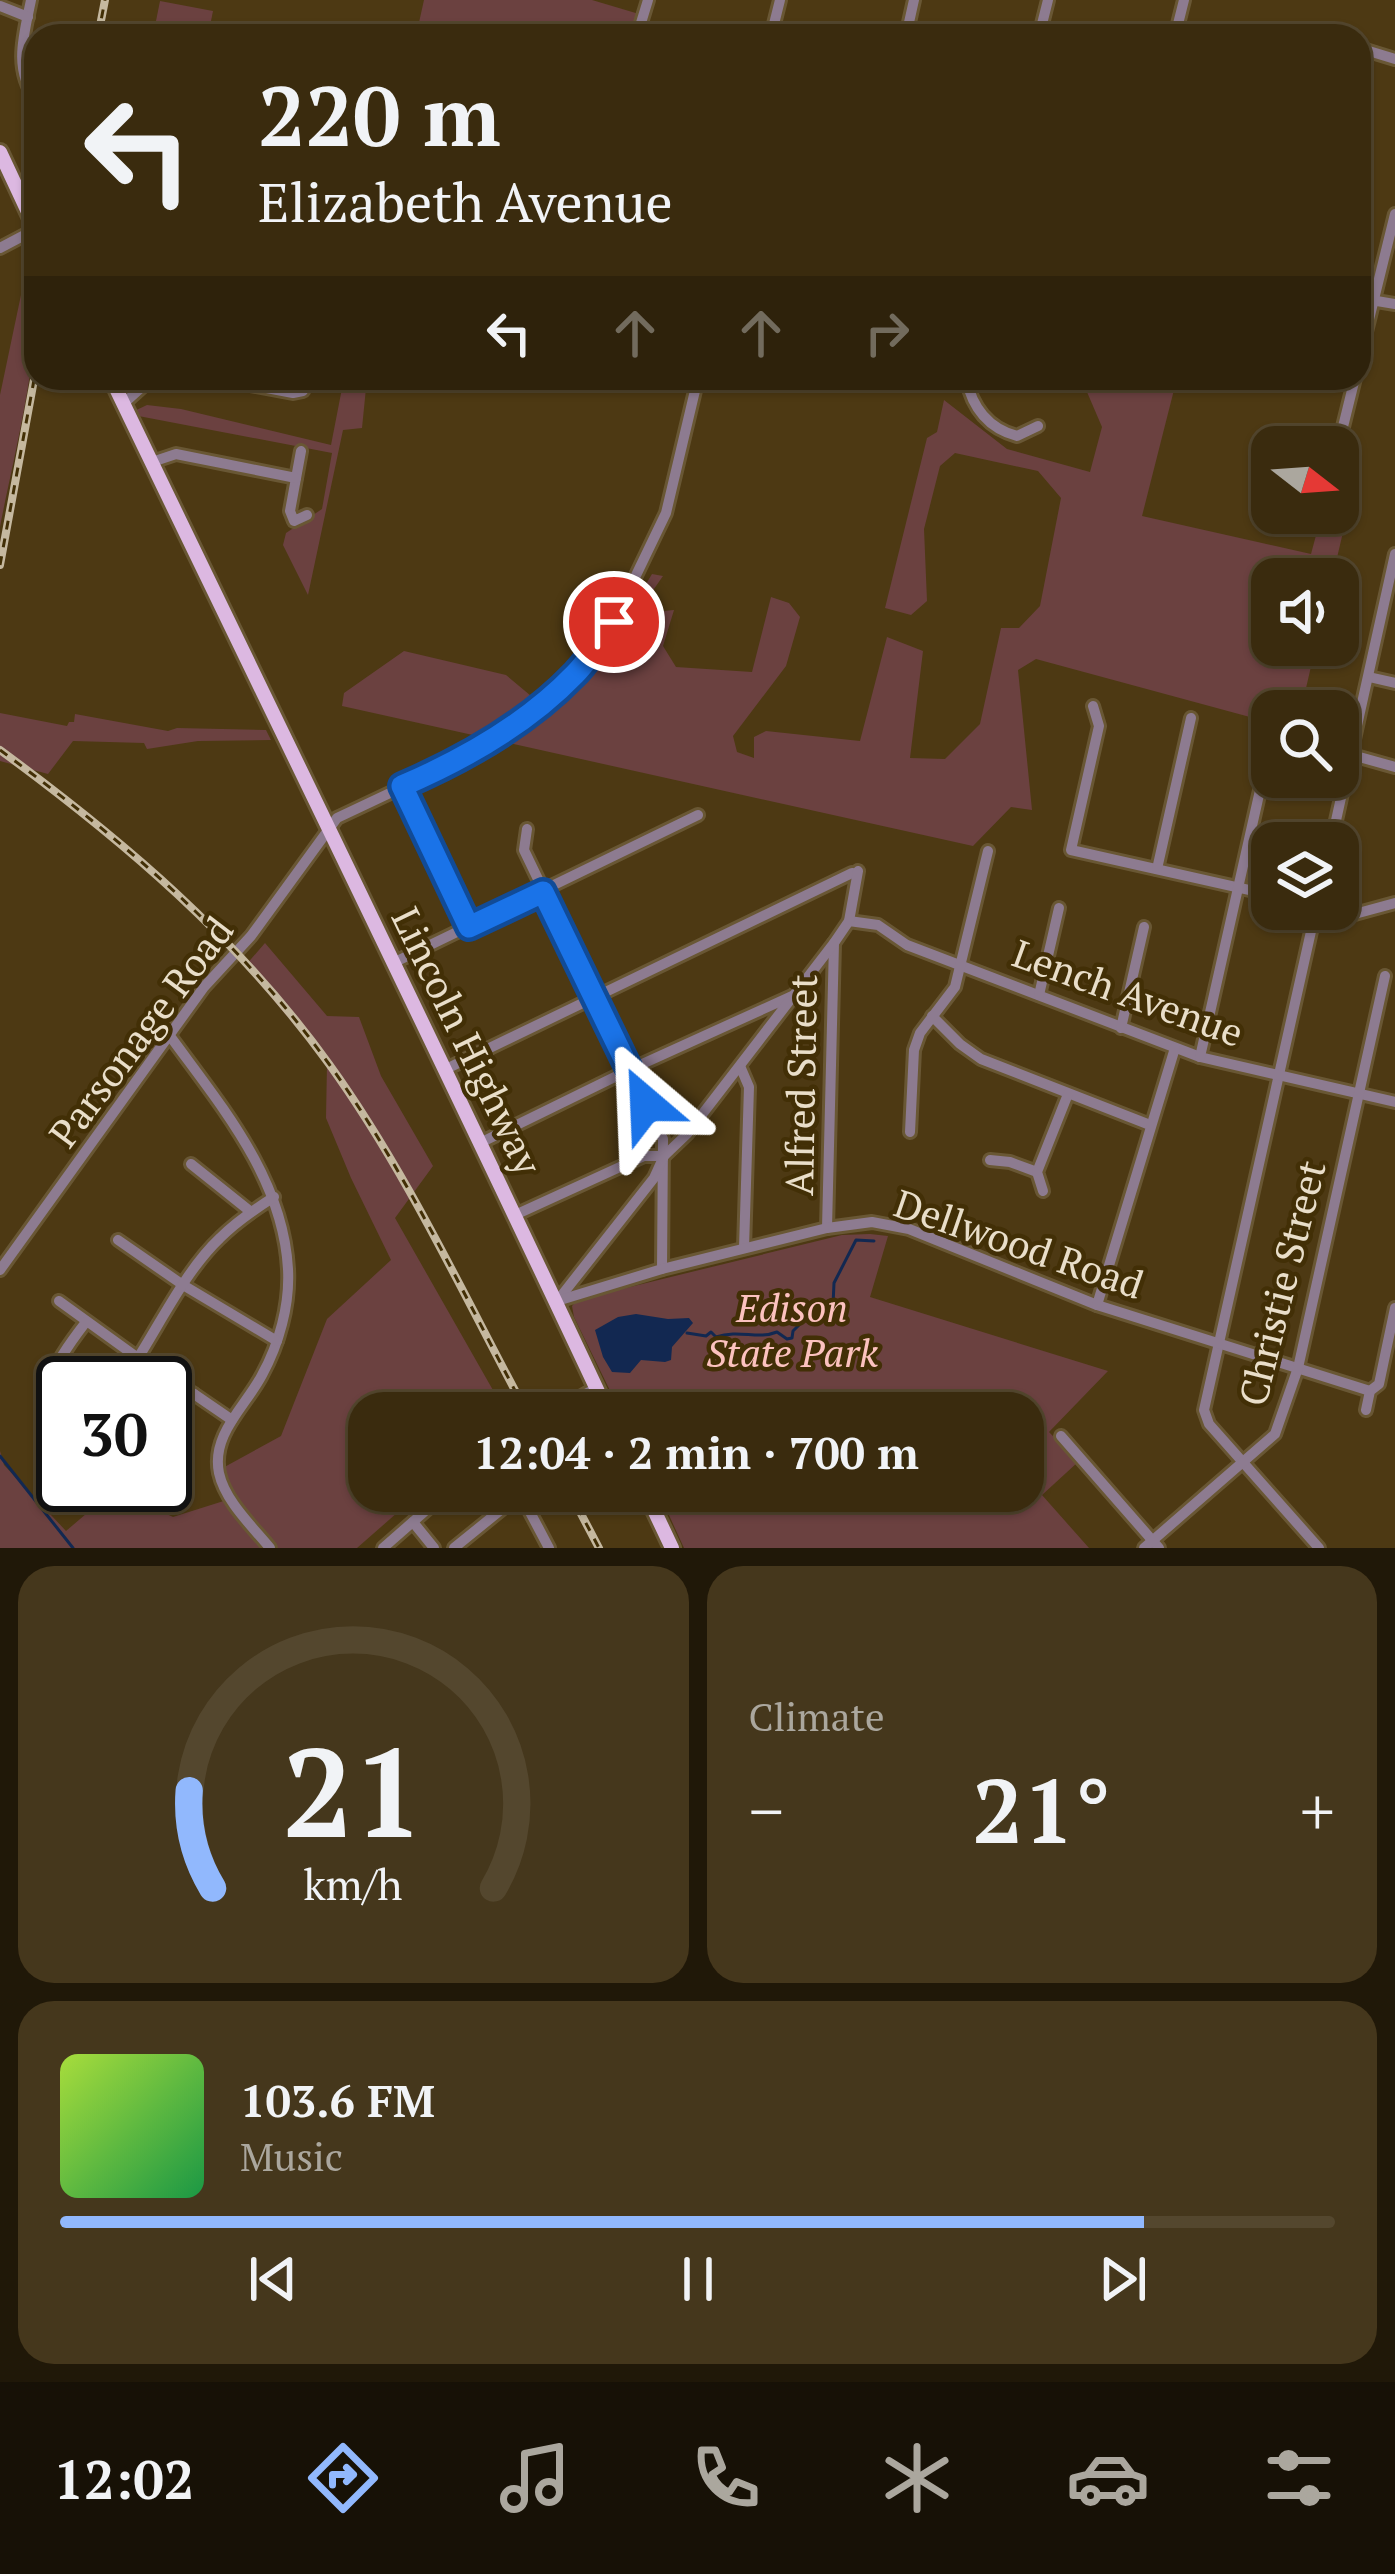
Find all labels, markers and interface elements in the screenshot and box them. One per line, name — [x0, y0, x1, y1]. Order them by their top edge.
text: 220 m — [258, 59, 501, 170]
icon: left — [60, 72, 216, 228]
text: Elizabeth Avenue — [258, 166, 673, 237]
icon: left — [476, 300, 542, 366]
icon: ahead — [602, 300, 668, 366]
icon: ahead — [728, 300, 794, 366]
icon: right — [854, 300, 920, 366]
north arrow — [1251, 426, 1359, 534]
map controls — [1251, 426, 1359, 930]
button: sound — [1251, 558, 1359, 666]
pin — [563, 571, 665, 673]
icon: arrive — [581, 589, 647, 655]
button: search — [1251, 690, 1359, 798]
button: layers — [1251, 822, 1359, 930]
street label: Lincoln Highway — [381, 898, 556, 1184]
street label: Parsonage Road — [36, 906, 244, 1157]
street label: Lench Avenue — [1006, 926, 1251, 1058]
street label: Alfred Street — [772, 974, 828, 1196]
position arrow — [583, 1041, 709, 1167]
street label: Christie Street — [1225, 1155, 1337, 1411]
street label: Dellwood Road — [888, 1176, 1151, 1310]
park label: Edison State Park — [706, 1281, 878, 1378]
speed limit sign: 30 — [36, 1356, 192, 1512]
text: 12:04 · 2 min · 700 m — [473, 1422, 919, 1482]
text: Climate — [749, 1690, 885, 1742]
text: 21 — [283, 1707, 424, 1873]
text: 21° — [972, 1749, 1111, 1869]
text: − — [749, 1766, 784, 1854]
text: + — [1300, 1766, 1335, 1854]
text: km/h — [304, 1854, 403, 1911]
text: 103.6 FM — [240, 2070, 435, 2130]
text: Music — [240, 2130, 343, 2182]
icon: previous — [240, 2246, 306, 2312]
icon: pause — [665, 2246, 731, 2312]
icon: next — [1090, 2246, 1156, 2312]
icon: directions — [301, 2436, 385, 2520]
icon: music — [493, 2436, 577, 2520]
icon: phone — [684, 2436, 768, 2520]
icon: climate — [875, 2436, 959, 2520]
icon: car — [1066, 2436, 1150, 2520]
icon: filters — [1257, 2436, 1341, 2520]
text: 12:02 — [54, 2443, 194, 2514]

